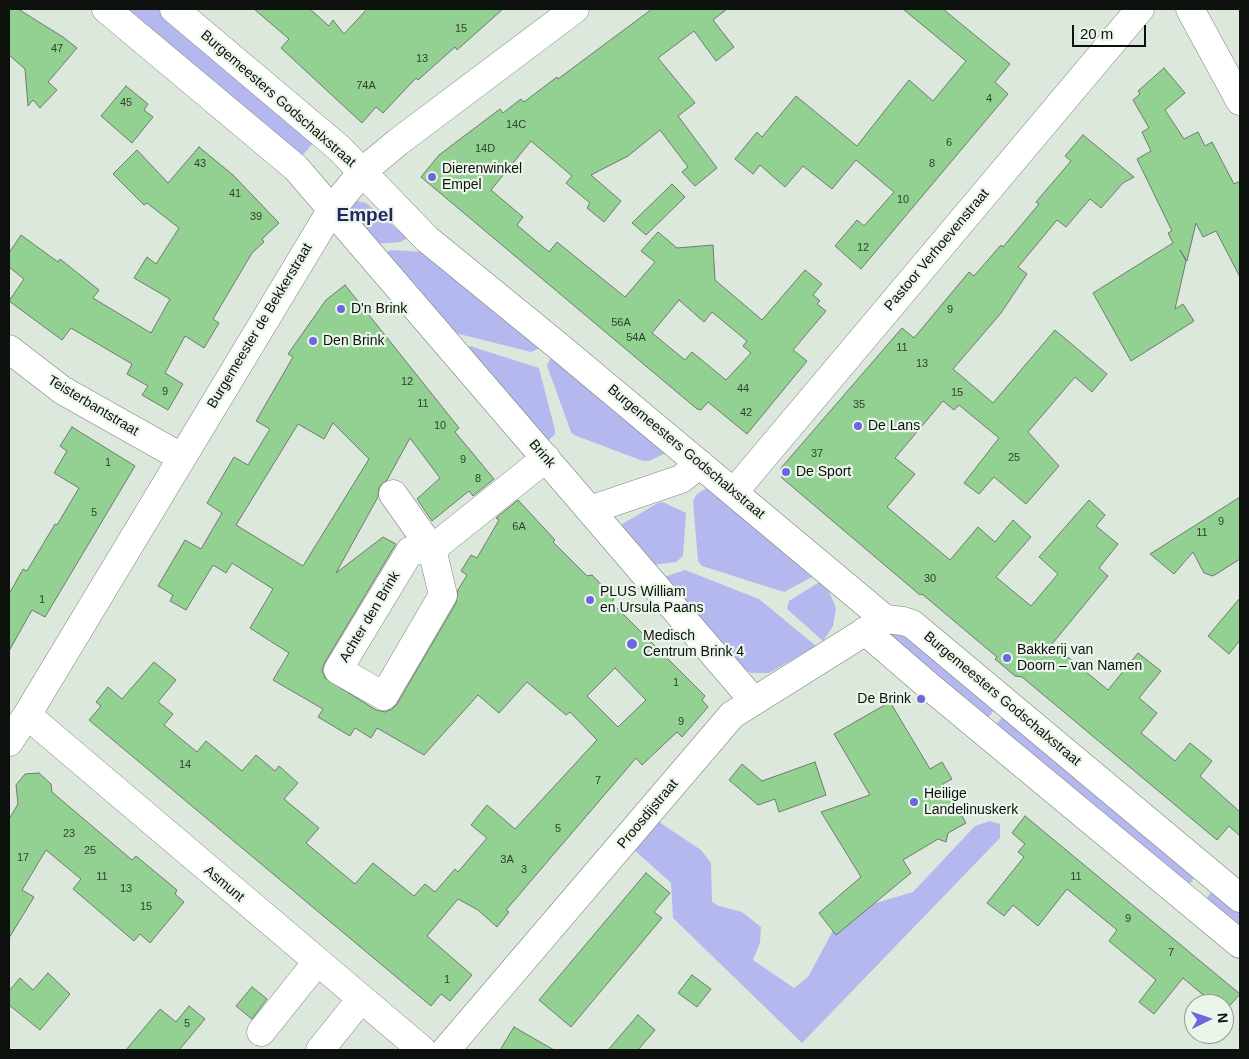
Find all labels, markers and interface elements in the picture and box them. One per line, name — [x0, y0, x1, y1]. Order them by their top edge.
scale bar — [1074, 15, 1148, 47]
house number: 15 — [455, 22, 467, 36]
text: 20 m — [1080, 25, 1113, 42]
street label: Burgemeesters Godschalxstraat — [197, 27, 359, 171]
house number: 47 — [51, 42, 63, 56]
house number: 13 — [416, 52, 428, 66]
house number: 74A — [356, 79, 376, 93]
house number: 4 — [986, 92, 992, 106]
house number: 45 — [120, 96, 132, 110]
house number: 14C — [506, 118, 526, 132]
house number: 6 — [946, 136, 952, 150]
house number: 14D — [475, 142, 495, 156]
house number: 43 — [194, 157, 206, 171]
house number: 8 — [929, 157, 935, 171]
place label: Dierenwinkel Empel — [442, 161, 522, 193]
marker: Dierenwinkel Empel — [426, 171, 438, 183]
street label: Pastoor Verhoevenstraat — [881, 186, 993, 314]
house number: 41 — [229, 187, 241, 201]
house number: 10 — [897, 193, 909, 207]
district label: Empel — [336, 205, 394, 227]
house number: 39 — [250, 210, 262, 224]
street label: Burgemeester de Bekkerstraat — [204, 240, 316, 412]
house number: 12 — [857, 241, 869, 255]
place label: D'n Brink — [351, 301, 407, 317]
marker: D'n Brink — [335, 303, 347, 315]
house number: 9 — [947, 303, 953, 317]
house number: 56A — [611, 316, 631, 330]
house number: 54A — [626, 331, 646, 345]
place label: Den Brink — [323, 333, 384, 349]
marker: Den Brink — [307, 335, 319, 347]
house number: 11 — [896, 341, 908, 355]
house number: 13 — [916, 357, 928, 371]
street label: Teisterbantstraat — [44, 372, 142, 440]
house number: 12 — [401, 375, 413, 389]
street label: Burgemeesters Godschalxstraat — [604, 381, 768, 523]
house number: 44 — [737, 382, 749, 396]
house number: 9 — [162, 385, 168, 399]
house number: 15 — [951, 386, 963, 400]
house number: 11 — [417, 397, 429, 411]
house number: 35 — [853, 398, 865, 412]
house number: 42 — [740, 406, 752, 420]
place label: De Lans — [868, 418, 920, 434]
house number: 10 — [434, 419, 446, 433]
marker: De Lans — [852, 420, 864, 432]
street label: Brink — [525, 436, 559, 472]
house number: 37 — [811, 447, 823, 461]
house number: 25 — [1008, 451, 1020, 465]
house number: 9 — [460, 453, 466, 467]
house number: 1 — [105, 456, 111, 470]
place label: De Sport — [796, 464, 851, 480]
marker: De Sport — [780, 466, 792, 478]
house number: 8 — [475, 472, 481, 486]
house number: 5 — [91, 506, 97, 520]
house number: 9 — [1218, 515, 1224, 529]
house number: 6A — [512, 520, 526, 534]
house number: 11 — [1196, 526, 1208, 540]
street label: Achter den Brink — [336, 568, 404, 666]
house number: 30 — [924, 572, 936, 586]
place label: PLUS William en Ursula Paans — [600, 584, 704, 616]
house number: 1 — [39, 593, 45, 607]
marker: PLUS William en Ursula Paans — [584, 594, 596, 606]
place label: Medisch Centrum Brink 4 — [643, 628, 744, 660]
street label: Burgemeesters Godschalxstraat — [920, 628, 1084, 770]
marker: Medisch Centrum Brink 4 — [625, 637, 639, 651]
place label: Bakkerij van Doorn – van Namen — [1017, 642, 1142, 674]
marker: Bakkerij van Doorn – van Namen — [1001, 652, 1013, 664]
house number: 1 — [673, 676, 679, 690]
place label: De Brink — [857, 691, 911, 707]
marker: De Brink — [915, 693, 927, 705]
house number: 9 — [678, 715, 684, 729]
house number: 14 — [179, 758, 191, 772]
house number: 7 — [595, 774, 601, 788]
street label: Proosdijstraat — [614, 776, 682, 852]
place label: Heilige Landelinuskerk — [924, 786, 1018, 819]
marker: Heilige Landelinuskerk — [908, 796, 920, 808]
house number: 5 — [555, 822, 561, 836]
house number: 23 — [63, 827, 75, 841]
house number: 25 — [84, 844, 96, 858]
house number: 17 — [17, 851, 29, 865]
house number: 3A — [500, 853, 514, 867]
street label: Asmunt — [200, 862, 248, 906]
house number: 3 — [521, 863, 527, 877]
house number: 11 — [96, 870, 108, 884]
house number: 11 — [1070, 870, 1082, 884]
house number: 13 — [120, 882, 132, 896]
house number: 15 — [140, 900, 152, 914]
house number: 9 — [1125, 912, 1131, 926]
house number: 7 — [1168, 946, 1174, 960]
house number: 1 — [444, 973, 450, 987]
north arrow — [1184, 994, 1234, 1044]
text: N — [1215, 1012, 1231, 1024]
house number: 5 — [184, 1017, 190, 1031]

